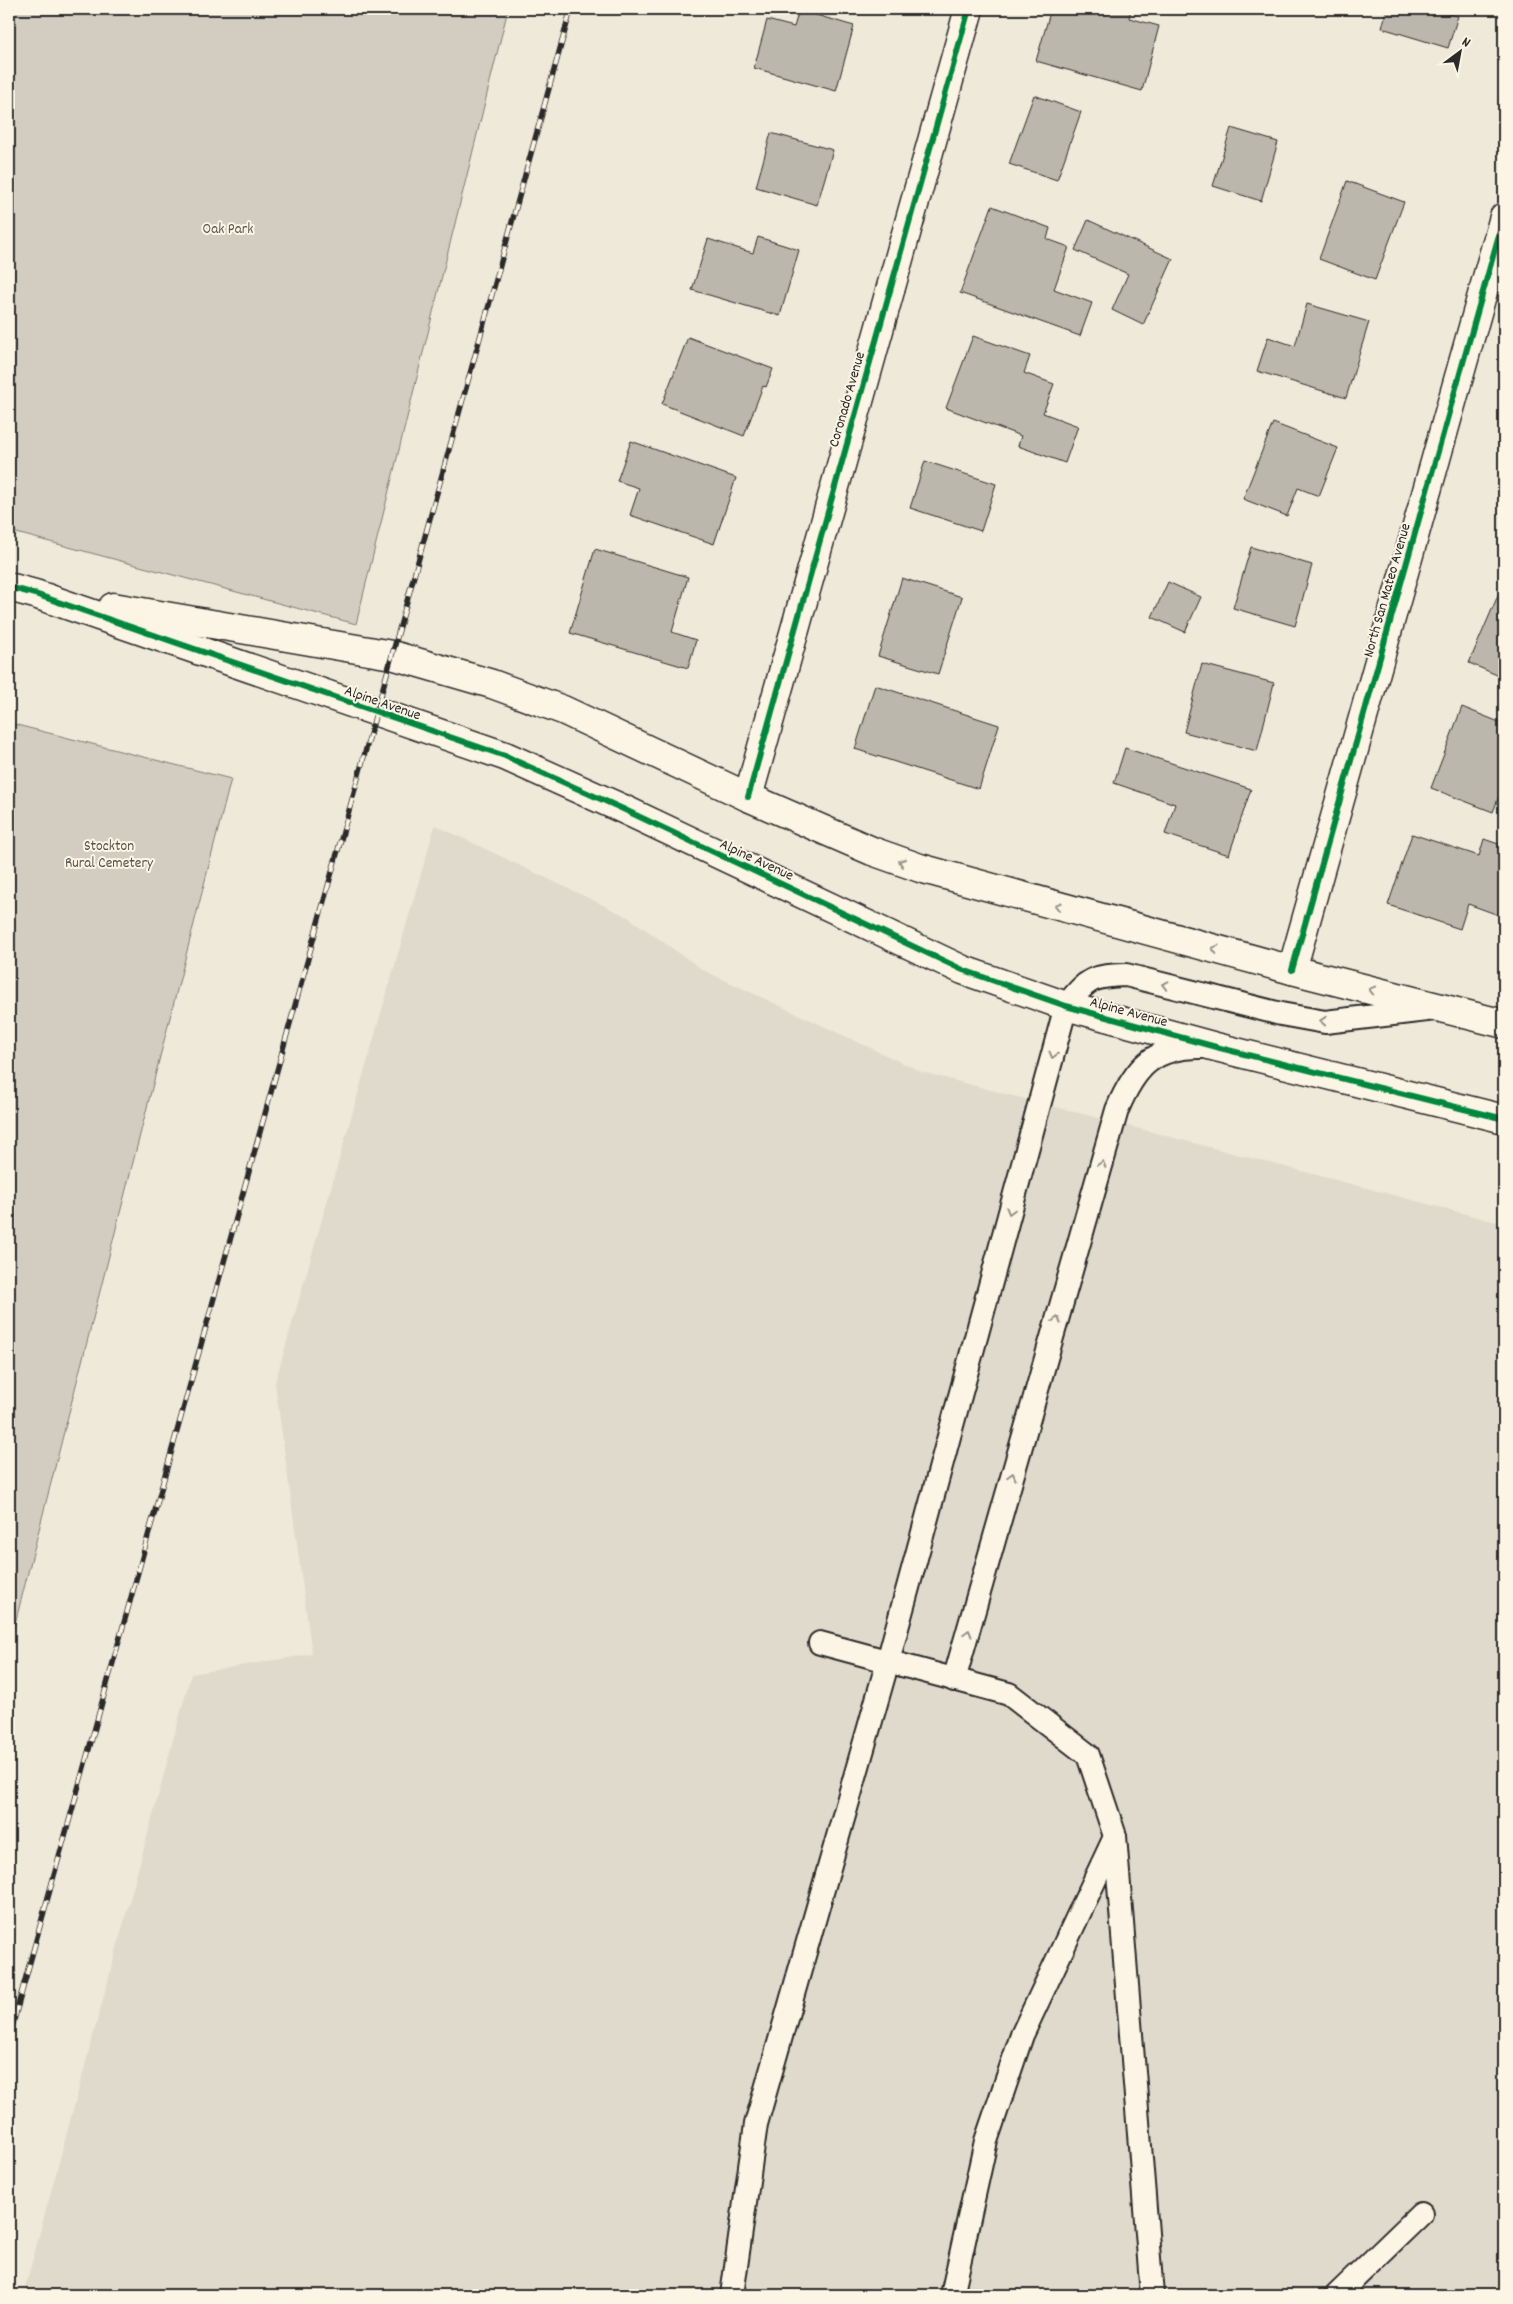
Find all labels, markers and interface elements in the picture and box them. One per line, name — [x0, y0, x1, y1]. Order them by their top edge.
north arrow — [1436, 28, 1486, 78]
text: N — [1458, 32, 1474, 53]
park label: Oak Park — [203, 219, 253, 241]
street label: Coronado Avenue — [824, 349, 872, 450]
street label: North San Mateo Avenue — [1358, 521, 1418, 660]
street label: Alpine Avenue — [341, 681, 424, 727]
street label: Alpine Avenue — [716, 834, 797, 888]
park label: Stockton Rural Cemetery — [65, 836, 154, 875]
one-way arrow — [898, 858, 907, 868]
one-way arrow — [1055, 902, 1063, 912]
one-way arrow — [1211, 944, 1220, 955]
one-way arrow — [1161, 980, 1169, 990]
one-way arrow — [1369, 986, 1377, 996]
street label: Alpine Avenue — [1087, 992, 1170, 1034]
one-way arrow — [1319, 1015, 1327, 1026]
one-way arrow — [1049, 1050, 1059, 1058]
one-way arrow — [1096, 1160, 1106, 1169]
one-way arrow — [1006, 1207, 1016, 1215]
one-way arrow — [1051, 1316, 1062, 1325]
one-way arrow — [1007, 1473, 1017, 1481]
one-way arrow — [962, 1629, 972, 1637]

